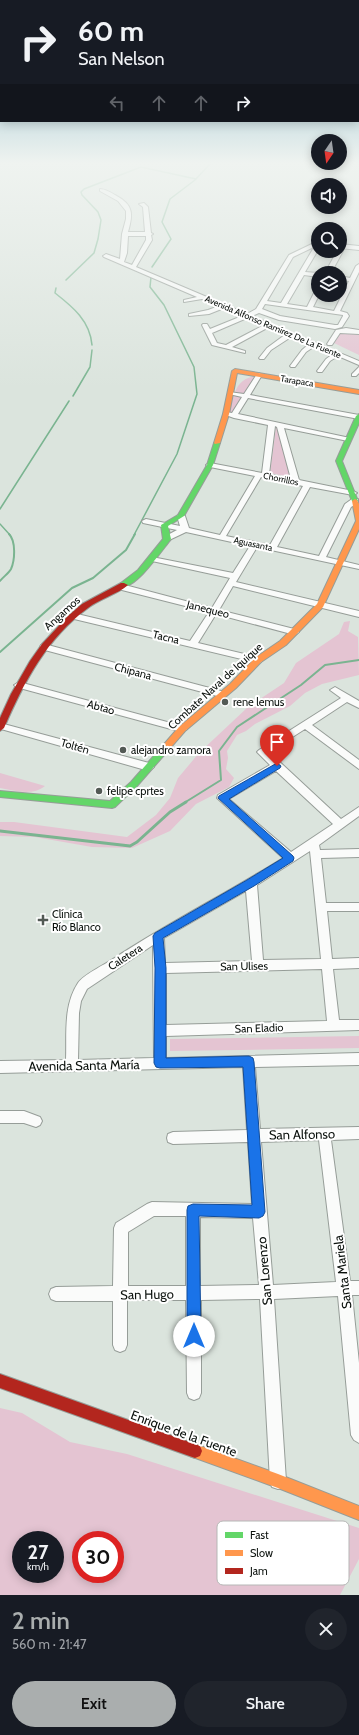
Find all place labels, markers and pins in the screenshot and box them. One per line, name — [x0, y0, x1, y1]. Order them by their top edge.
place label: rene lemus — [233, 695, 285, 709]
marker: rene lemus — [220, 697, 230, 707]
pin — [260, 725, 294, 766]
place label: alejandro zamora — [131, 743, 212, 757]
marker: alejandro zamora — [118, 745, 128, 755]
place label: felipe cprtes — [107, 784, 164, 798]
marker: felipe cprtes — [94, 786, 104, 796]
place label: Clínica Río Blanco — [52, 907, 101, 934]
marker: Clínica Río Blanco — [37, 914, 49, 926]

